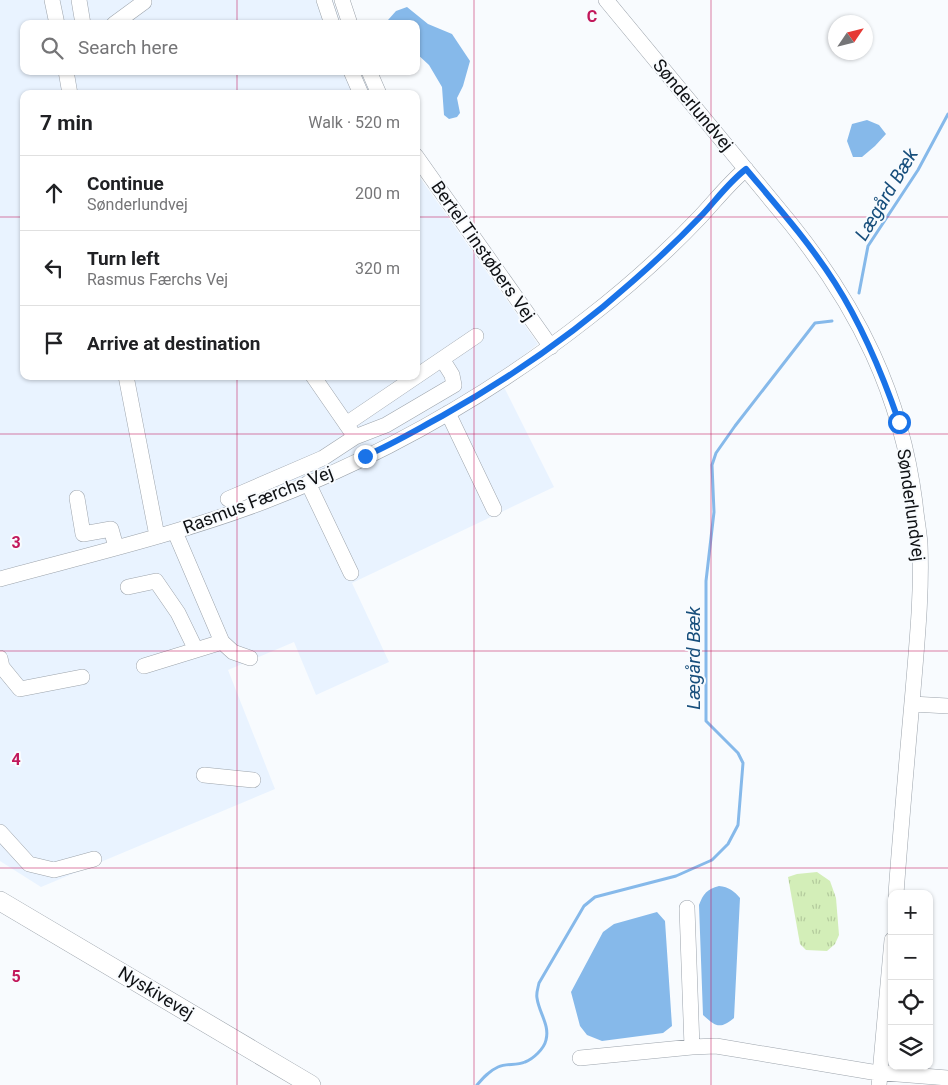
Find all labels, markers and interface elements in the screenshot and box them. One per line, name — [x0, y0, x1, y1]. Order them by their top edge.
text: C — [587, 7, 597, 26]
north arrow — [828, 15, 873, 60]
search box — [20, 20, 420, 75]
icon: search — [38, 34, 66, 62]
text: Search here — [78, 36, 178, 59]
street label: Sønderlundvej — [649, 54, 738, 155]
text: 7 min — [40, 111, 93, 135]
text: Walk · 520 m — [308, 113, 400, 132]
water label: Lægård Bæk — [850, 143, 923, 244]
text: Continue — [87, 172, 164, 195]
street label: Bertel Tinstøbers Vej — [427, 177, 540, 325]
icon: ahead — [40, 179, 68, 207]
text: 200 m — [355, 184, 400, 203]
text: Sønderlundvej — [87, 195, 188, 214]
text: Turn left — [87, 247, 160, 270]
icon: left — [40, 254, 68, 282]
text: 320 m — [355, 259, 400, 278]
text: Rasmus Færchs Vej — [87, 270, 228, 289]
icon: arrive — [40, 329, 68, 357]
text: Arrive at destination — [87, 332, 260, 355]
route start — [888, 411, 911, 434]
route end — [354, 445, 377, 468]
street label: Sønderlundvej — [893, 447, 930, 563]
street label: Rasmus Færchs Vej — [180, 461, 336, 538]
text: 3 — [11, 533, 21, 552]
water label: Lægård Bæk — [682, 606, 705, 710]
text: 4 — [11, 750, 21, 769]
map controls — [888, 890, 933, 1070]
button: + — [888, 890, 933, 935]
button: − — [888, 935, 933, 980]
street label: Nyskivevej — [115, 962, 198, 1023]
text: 5 — [11, 967, 21, 986]
button: locate — [888, 980, 933, 1025]
button: layers — [888, 1025, 933, 1070]

